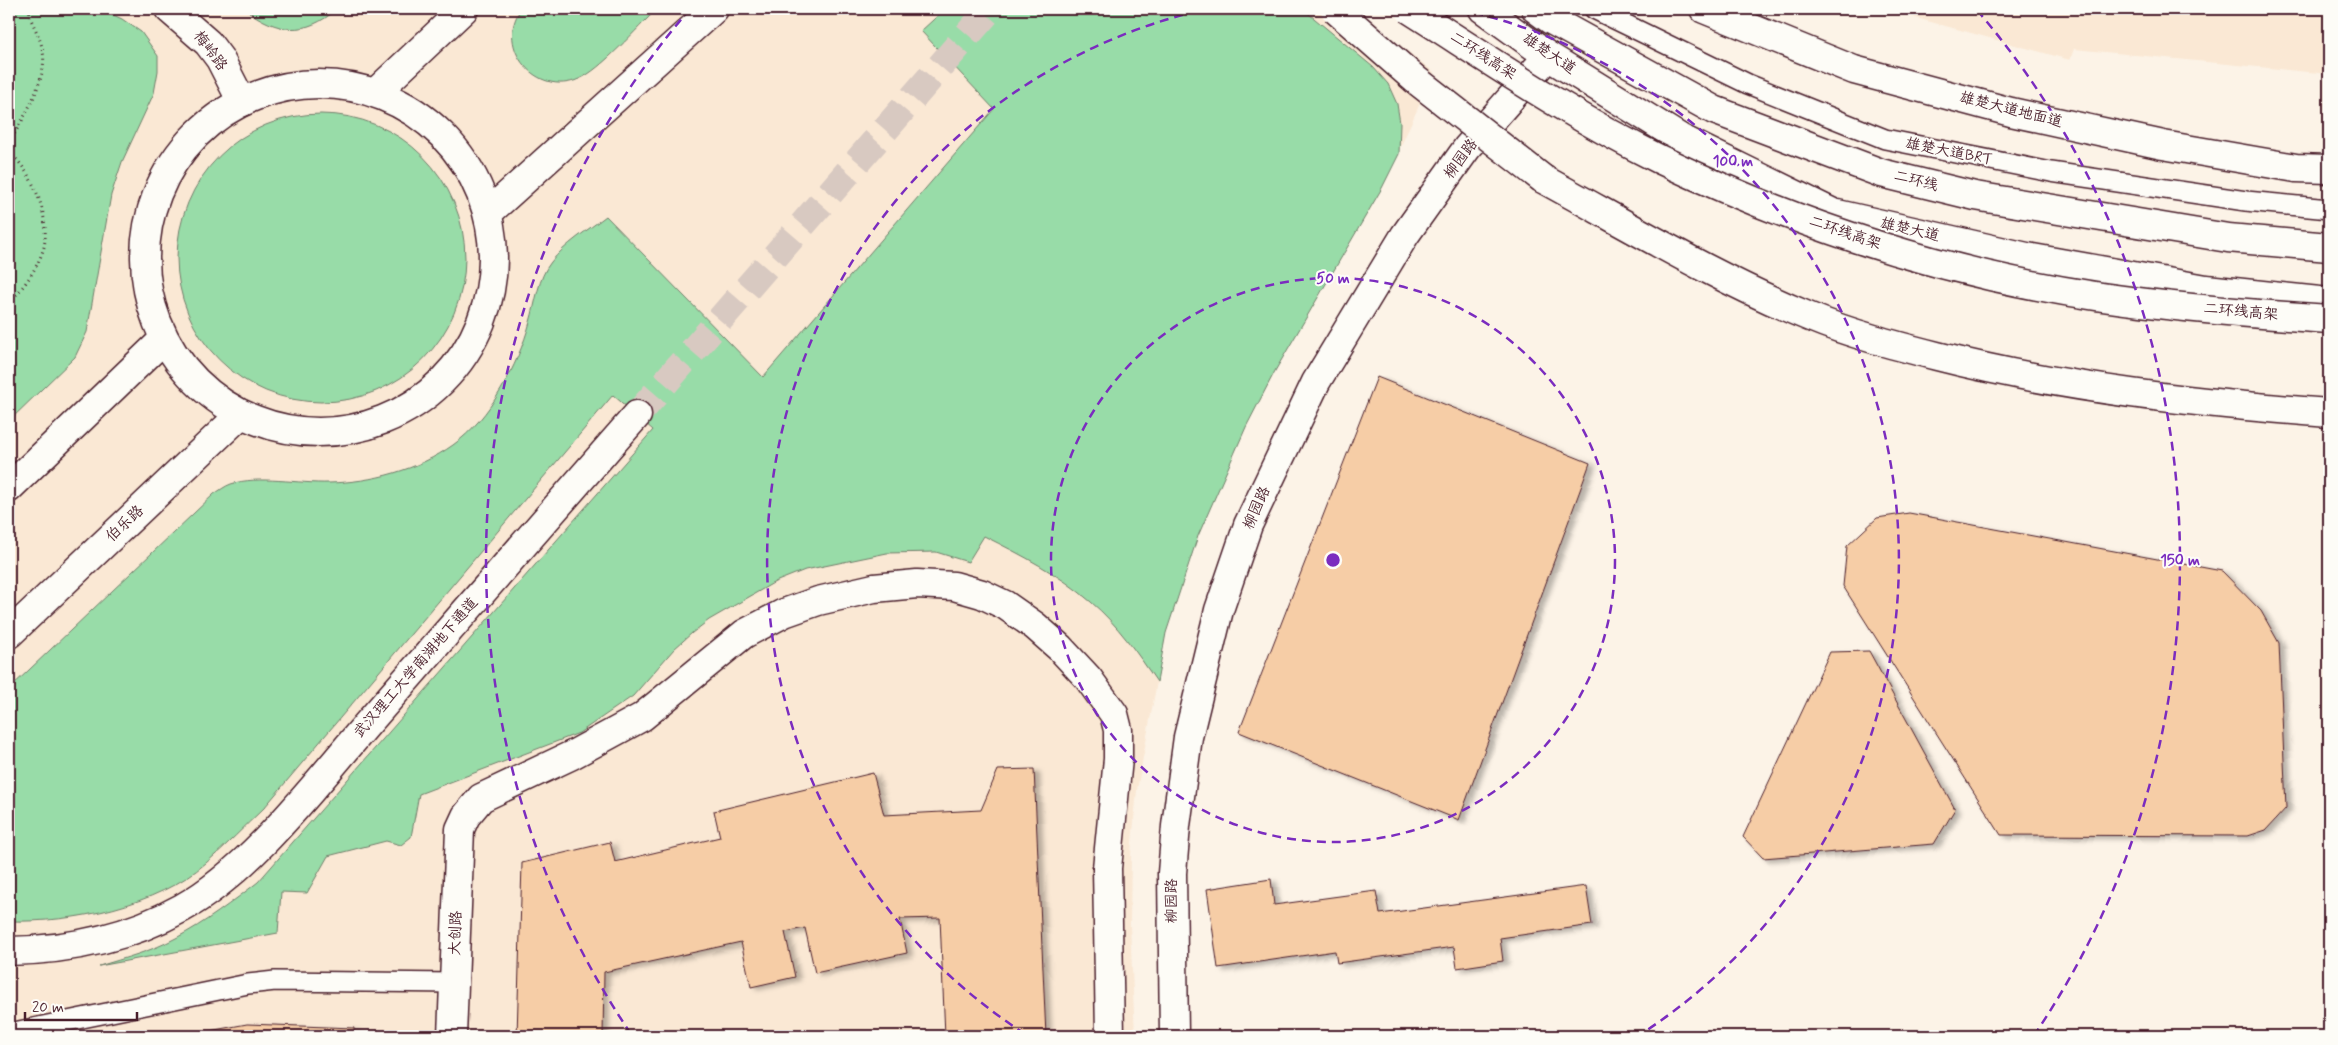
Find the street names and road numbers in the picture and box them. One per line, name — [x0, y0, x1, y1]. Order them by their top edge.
street label: 梅岭路 — [188, 27, 232, 75]
street label: 二环线高架 — [1446, 27, 1520, 85]
street label: 雄楚大道 — [1519, 29, 1579, 79]
street label: 雄楚大道地面道 — [1958, 88, 2064, 132]
street label: 雄楚大道BRT — [1904, 134, 1994, 170]
street label: 柳园路 — [1439, 135, 1483, 183]
street label: 二环线 — [1892, 166, 1940, 196]
street label: 二环线高架 — [1806, 211, 1884, 255]
street label: 雄楚大道 — [1879, 214, 1941, 246]
street label: 二环线高架 — [2203, 299, 2279, 325]
street label: 柳园路 — [1239, 483, 1275, 533]
street label: 伯乐路 — [102, 501, 148, 547]
street label: 武汉理工大学南湖地下通道 — [349, 594, 483, 742]
street label: 柳园路 — [1162, 878, 1182, 924]
street label: 大创路 — [445, 910, 467, 956]

